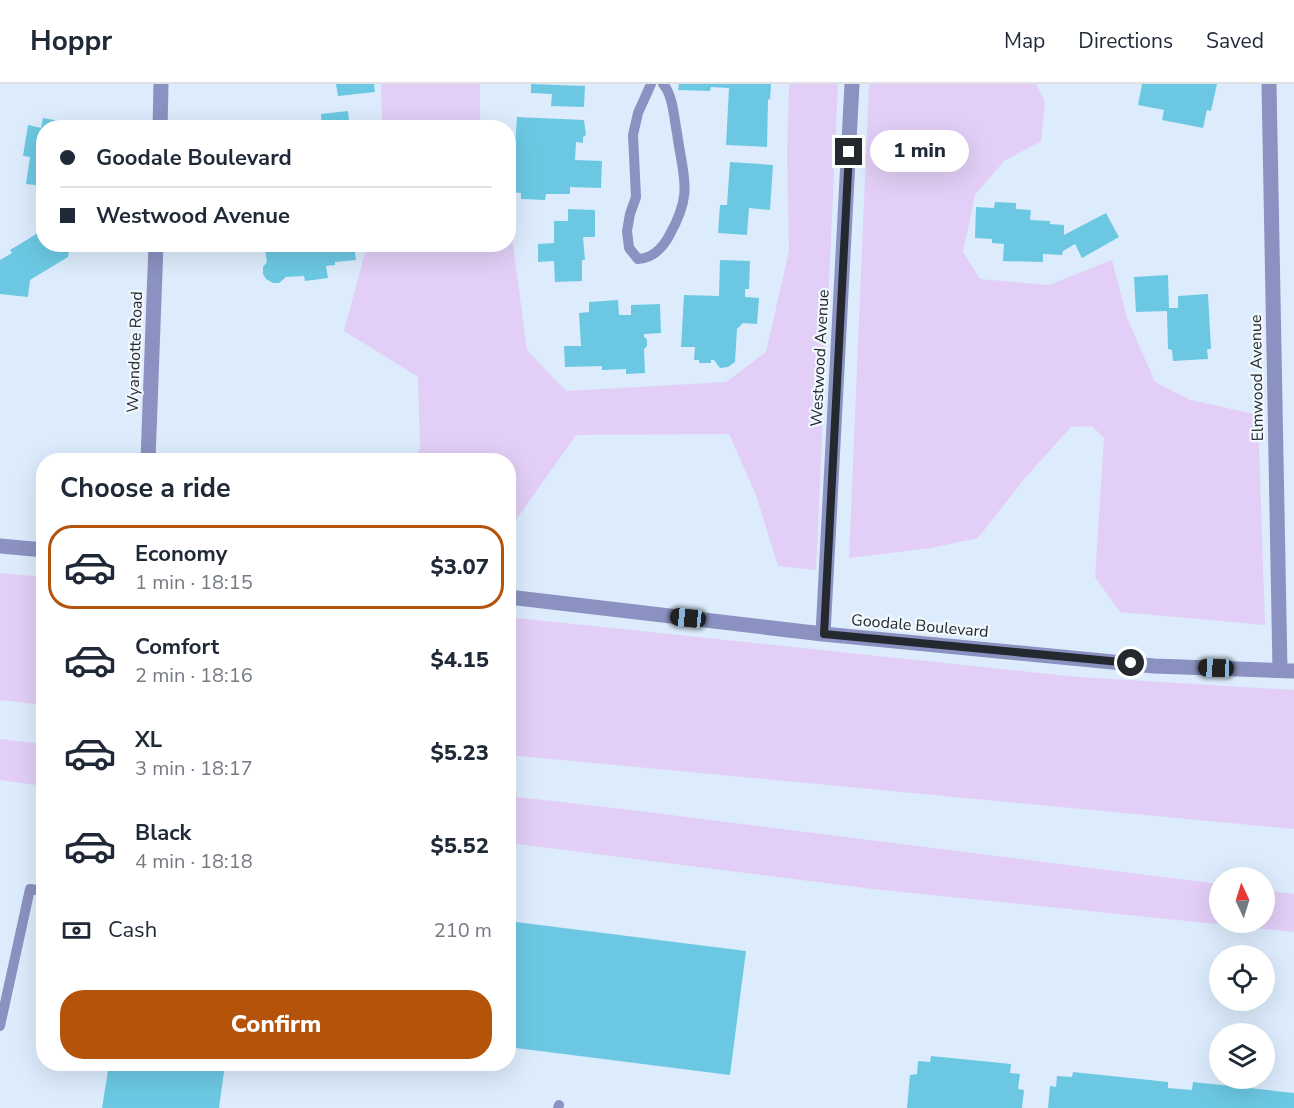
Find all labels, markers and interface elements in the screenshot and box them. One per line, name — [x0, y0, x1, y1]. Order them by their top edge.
text: Hoppr — [30, 22, 112, 60]
text: Map — [1004, 27, 1045, 55]
text: Directions — [1078, 27, 1173, 55]
text: Saved — [1206, 27, 1264, 55]
callout: 1 min — [870, 131, 969, 173]
text: 1 min — [893, 137, 946, 164]
route end — [835, 138, 862, 165]
text: Goodale Boulevard — [96, 143, 292, 173]
text: Westwood Avenue — [96, 201, 290, 231]
street label: Westwood Avenue — [805, 289, 835, 427]
street label: Wyandotte Road — [122, 291, 148, 413]
street label: Elmwood Avenue — [1245, 314, 1269, 442]
text: Choose a ride — [60, 470, 231, 507]
text: Economy — [135, 539, 227, 569]
icon: car — [63, 540, 117, 594]
text: $3.07 — [430, 552, 489, 582]
text: 1 min · 18:15 — [135, 569, 253, 596]
car — [669, 607, 707, 629]
street label: Goodale Boulevard — [850, 609, 989, 643]
text: Comfort — [135, 632, 219, 662]
icon: car — [63, 633, 117, 687]
text: $4.15 — [430, 645, 489, 675]
route start — [1117, 649, 1144, 676]
car — [1198, 658, 1234, 678]
text: 2 min · 18:16 — [135, 662, 253, 689]
text: XL — [135, 725, 162, 755]
icon: car — [63, 726, 117, 780]
text: $5.23 — [430, 738, 489, 768]
text: 3 min · 18:17 — [135, 755, 253, 782]
text: Black — [135, 818, 191, 848]
icon: car — [63, 819, 117, 873]
text: $5.52 — [430, 831, 489, 861]
text: 4 min · 18:18 — [135, 848, 253, 875]
north arrow — [1209, 867, 1275, 933]
map controls — [1209, 867, 1275, 1089]
icon: cash — [60, 914, 93, 947]
text: Cash — [108, 915, 157, 945]
text: 210 m — [434, 917, 492, 944]
button: locate — [1209, 945, 1275, 1011]
button: Confirm — [60, 990, 492, 1059]
button: layers — [1209, 1023, 1275, 1089]

